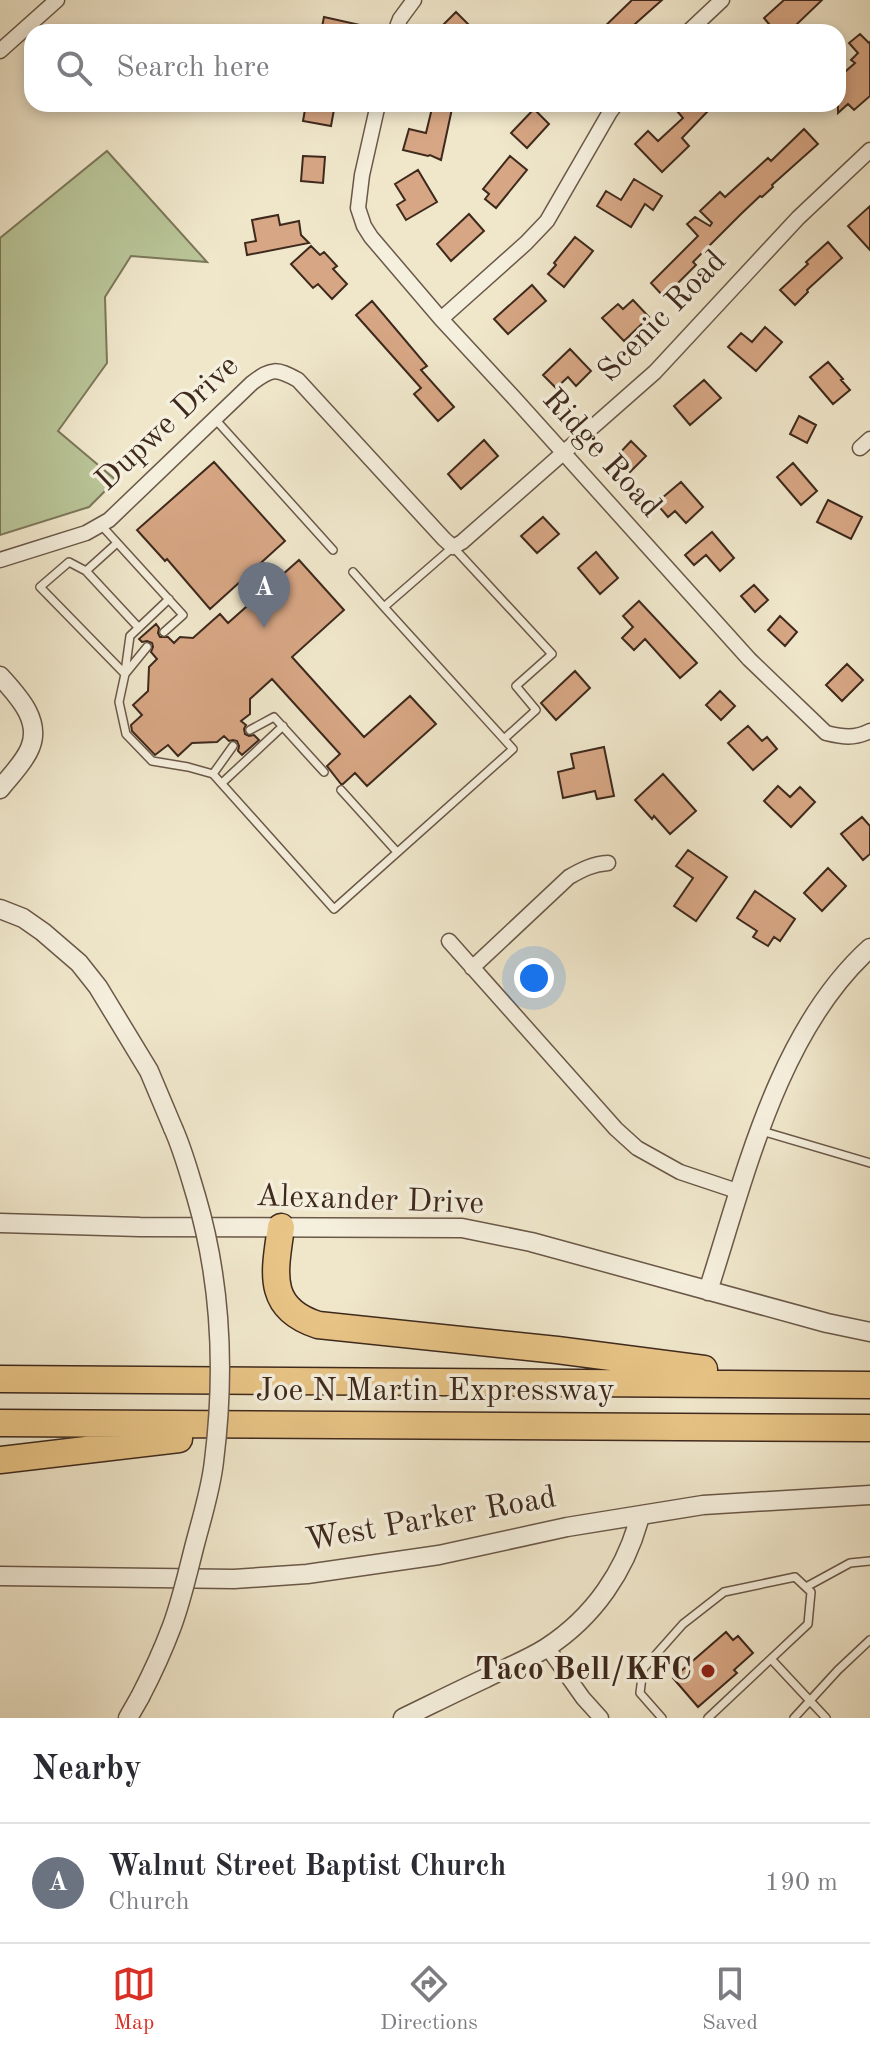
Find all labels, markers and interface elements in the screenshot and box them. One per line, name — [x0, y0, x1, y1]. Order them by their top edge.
search box — [24, 24, 846, 112]
icon: search — [52, 46, 96, 90]
text: Search here — [116, 53, 270, 83]
street label: Scenic Road — [593, 245, 733, 389]
street label: Dupwe Drive — [91, 350, 245, 498]
street label: Ridge Road — [535, 384, 667, 524]
pin: A — [238, 562, 290, 628]
your location — [514, 958, 554, 998]
street label: Alexander Drive — [256, 1181, 484, 1221]
street label: Joe N Martin Expressway — [255, 1376, 615, 1408]
street label: West Parker Road — [303, 1482, 559, 1558]
place label: Taco Bell/KFC — [475, 1655, 692, 1687]
marker: Taco Bell/KFC — [699, 1662, 717, 1680]
text: Nearby — [32, 1753, 142, 1787]
text: Walnut Street Baptist Church — [108, 1852, 506, 1882]
text: A — [48, 1870, 68, 1896]
text: 190 m — [765, 1870, 838, 1896]
text: Church — [108, 1889, 190, 1915]
tab: Map — [112, 1962, 156, 2037]
tab: Directions — [380, 1962, 478, 2037]
tab: Saved — [702, 1962, 758, 2037]

